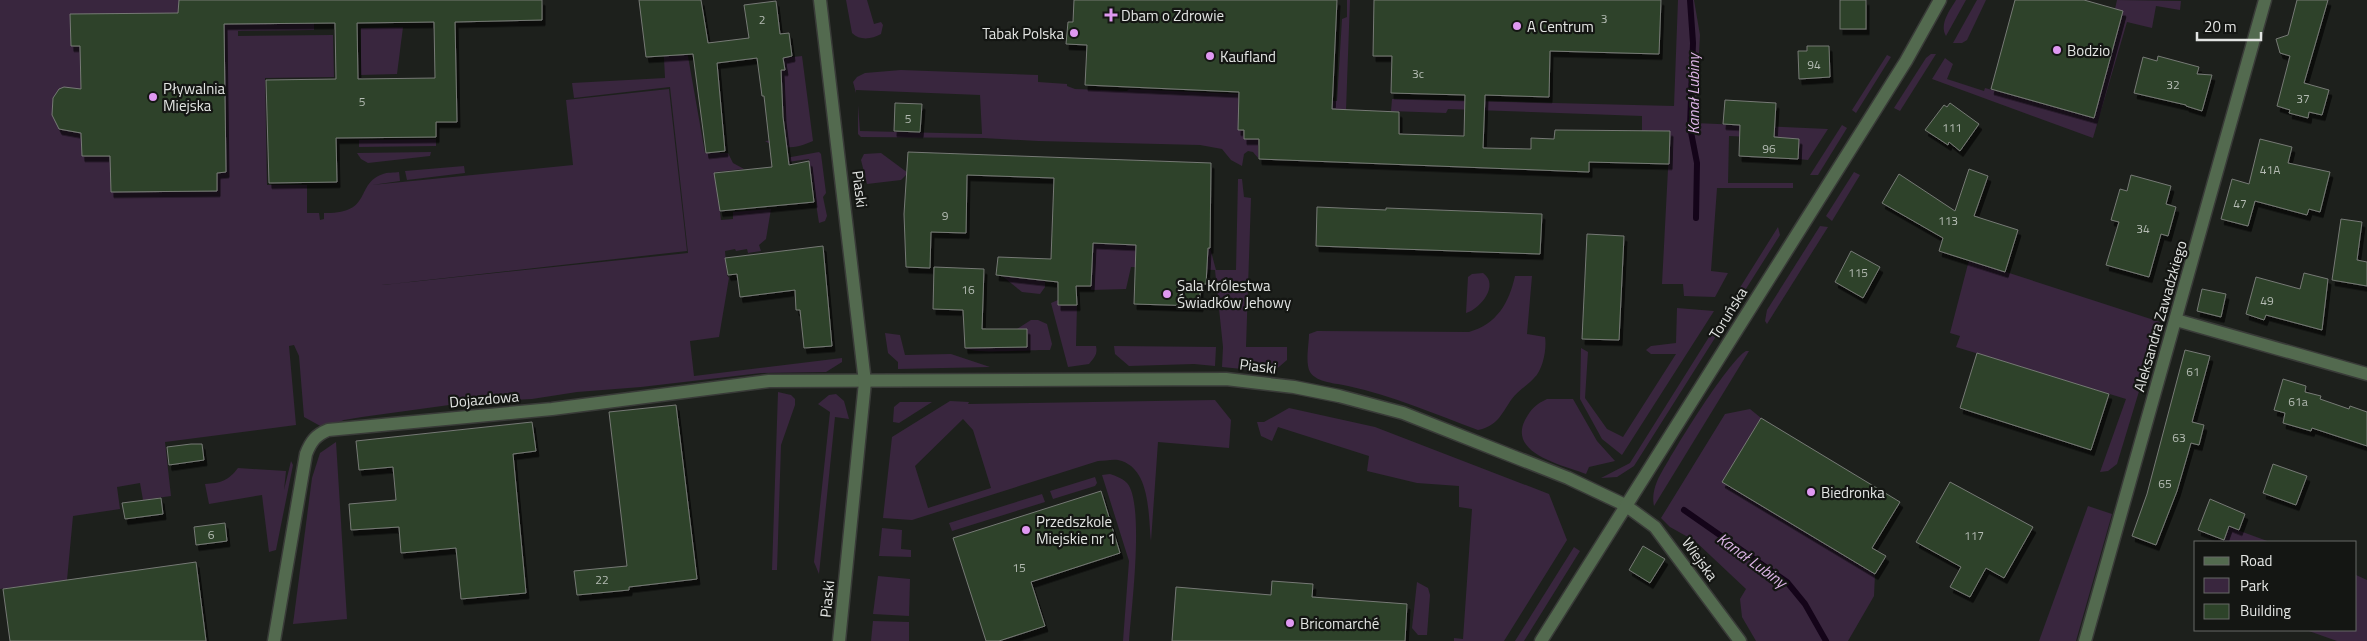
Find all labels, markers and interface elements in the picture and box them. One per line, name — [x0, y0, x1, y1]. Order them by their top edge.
place label: Dbam o Zdrowie — [1121, 4, 1224, 27]
marker: Dbam o Zdrowie — [1105, 9, 1117, 21]
house number: 3 — [1601, 9, 1607, 28]
house number: 2 — [759, 10, 765, 29]
scale bar — [2197, 10, 2261, 42]
place label: A Centrum — [1527, 15, 1594, 38]
text: 20 m — [2204, 15, 2237, 38]
marker: A Centrum — [1511, 20, 1523, 32]
place label: Tabak Polska — [982, 22, 1064, 45]
marker: Tabak Polska — [1068, 27, 1080, 39]
place label: Bodzio — [2067, 39, 2110, 62]
marker: Bodzio — [2051, 44, 2063, 56]
place label: Kaufland — [1220, 45, 1276, 68]
marker: Kaufland — [1204, 50, 1216, 62]
water label: Kanał Lubiny — [1681, 52, 1705, 134]
house number: 94 — [1807, 55, 1821, 74]
house number: 3c — [1412, 64, 1424, 83]
house number: 32 — [2166, 75, 2180, 94]
place label: Pływalnia Miejska — [163, 77, 225, 117]
house number: 37 — [2296, 89, 2310, 108]
marker: Pływalnia Miejska — [147, 91, 159, 103]
house number: 5 — [359, 92, 366, 111]
house number: 5 — [905, 109, 912, 128]
house number: 111 — [1942, 118, 1962, 137]
house number: 96 — [1762, 139, 1776, 158]
house number: 41A — [2260, 160, 2280, 179]
street label: Piaski — [846, 169, 874, 209]
house number: 47 — [2233, 194, 2247, 213]
house number: 9 — [942, 206, 949, 225]
house number: 113 — [1938, 211, 1958, 230]
house number: 34 — [2136, 219, 2150, 238]
street label: Aleksandra Zawadzkiego — [2127, 238, 2193, 394]
house number: 115 — [1848, 263, 1868, 282]
place label: Sala Królestwa Świadków Jehowy — [1177, 274, 1291, 314]
house number: 16 — [961, 280, 975, 299]
street label: Toruńska — [1703, 282, 1753, 343]
marker: Sala Królestwa Świadków Jehowy — [1161, 288, 1173, 300]
house number: 49 — [2260, 291, 2274, 310]
street label: Piaski — [1238, 352, 1278, 380]
house number: 61 — [2186, 362, 2200, 381]
street label: Dojazdowa — [448, 384, 520, 413]
house number: 61a — [2288, 392, 2308, 411]
house number: 63 — [2172, 428, 2186, 447]
house number: 65 — [2158, 474, 2172, 493]
place label: Biedronka — [1821, 481, 1885, 504]
marker: Biedronka — [1805, 486, 1817, 498]
place label: Przedszkole Miejskie nr 1 — [1036, 510, 1116, 550]
marker: Przedszkole Miejskie nr 1 — [1020, 524, 1032, 536]
house number: 6 — [208, 525, 215, 544]
water label: Kanał Lubiny — [1712, 526, 1793, 595]
house number: 117 — [1964, 526, 1984, 545]
street label: Wiejska — [1676, 532, 1724, 586]
legend — [2194, 541, 2357, 631]
text: Road — [2240, 549, 2272, 572]
house number: 15 — [1012, 558, 1026, 577]
house number: 22 — [595, 570, 609, 589]
text: Park — [2240, 574, 2269, 597]
street label: Piaski — [814, 579, 840, 619]
text: Building — [2240, 599, 2291, 622]
place label: Bricomarché — [1300, 612, 1379, 635]
marker: Bricomarché — [1284, 617, 1296, 629]

